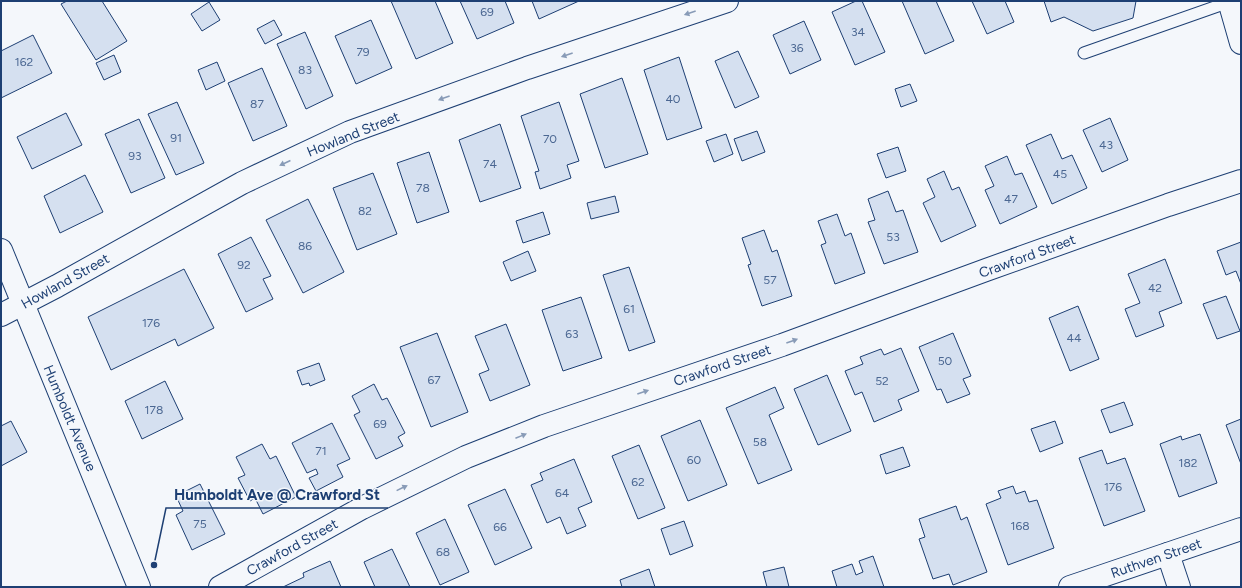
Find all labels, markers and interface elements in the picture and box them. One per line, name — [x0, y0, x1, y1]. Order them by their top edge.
house number: 69 — [480, 5, 494, 19]
one-way arrow — [683, 11, 695, 17]
house number: 34 — [851, 25, 866, 39]
house number: 36 — [790, 41, 804, 55]
house number: 79 — [356, 45, 370, 59]
one-way arrow — [560, 52, 572, 58]
house number: 162 — [15, 55, 33, 69]
house number: 83 — [298, 63, 312, 77]
house number: 40 — [665, 92, 681, 106]
one-way arrow — [438, 96, 450, 102]
house number: 87 — [250, 97, 264, 111]
street label: Howland Street — [304, 108, 402, 161]
house number: 91 — [170, 131, 182, 145]
house number: 70 — [543, 132, 557, 146]
house number: 43 — [1099, 138, 1113, 152]
house number: 93 — [128, 149, 142, 163]
house number: 74 — [483, 157, 497, 171]
one-way arrow — [279, 160, 290, 166]
house number: 45 — [1053, 167, 1067, 181]
house number: 78 — [416, 181, 430, 195]
house number: 47 — [1004, 192, 1018, 206]
house number: 82 — [358, 204, 372, 218]
house number: 53 — [886, 230, 900, 244]
street label: Crawford Street — [976, 231, 1078, 282]
house number: 86 — [298, 239, 312, 253]
street label: Howland Street — [18, 250, 112, 313]
house number: 92 — [237, 258, 251, 272]
house number: 57 — [763, 273, 777, 287]
house number: 42 — [1148, 281, 1162, 295]
house number: 61 — [623, 302, 635, 316]
house number: 176 — [142, 316, 160, 330]
house number: 63 — [565, 327, 579, 341]
house number: 44 — [1067, 331, 1082, 345]
one-way arrow — [787, 337, 799, 343]
street label: Crawford Street — [671, 341, 773, 390]
house number: 50 — [938, 354, 953, 368]
street label: Humboldt Avenue — [39, 362, 100, 474]
house number: 67 — [427, 373, 441, 387]
house number: 52 — [875, 374, 889, 388]
one-way arrow — [637, 389, 649, 395]
house number: 178 — [145, 403, 163, 417]
house number: 69 — [373, 417, 387, 431]
one-way arrow — [515, 432, 527, 438]
house number: 58 — [753, 435, 767, 449]
house number: 71 — [315, 444, 327, 458]
house number: 60 — [687, 453, 702, 467]
house number: 182 — [1178, 456, 1198, 470]
house number: 62 — [631, 475, 645, 489]
house number: 176 — [1104, 480, 1122, 494]
callout: Humboldt Ave @ Crawford St — [166, 481, 388, 508]
one-way arrow — [396, 485, 408, 492]
text: Humboldt Ave @ Crawford St — [174, 486, 380, 504]
house number: 64 — [555, 486, 570, 500]
street label: Crawford Street — [244, 515, 341, 580]
house number: 75 — [193, 517, 207, 531]
house number: 168 — [1010, 519, 1030, 533]
house number: 66 — [493, 520, 507, 534]
street label: Ruthven Street — [1109, 535, 1204, 582]
house number: 68 — [436, 545, 450, 559]

